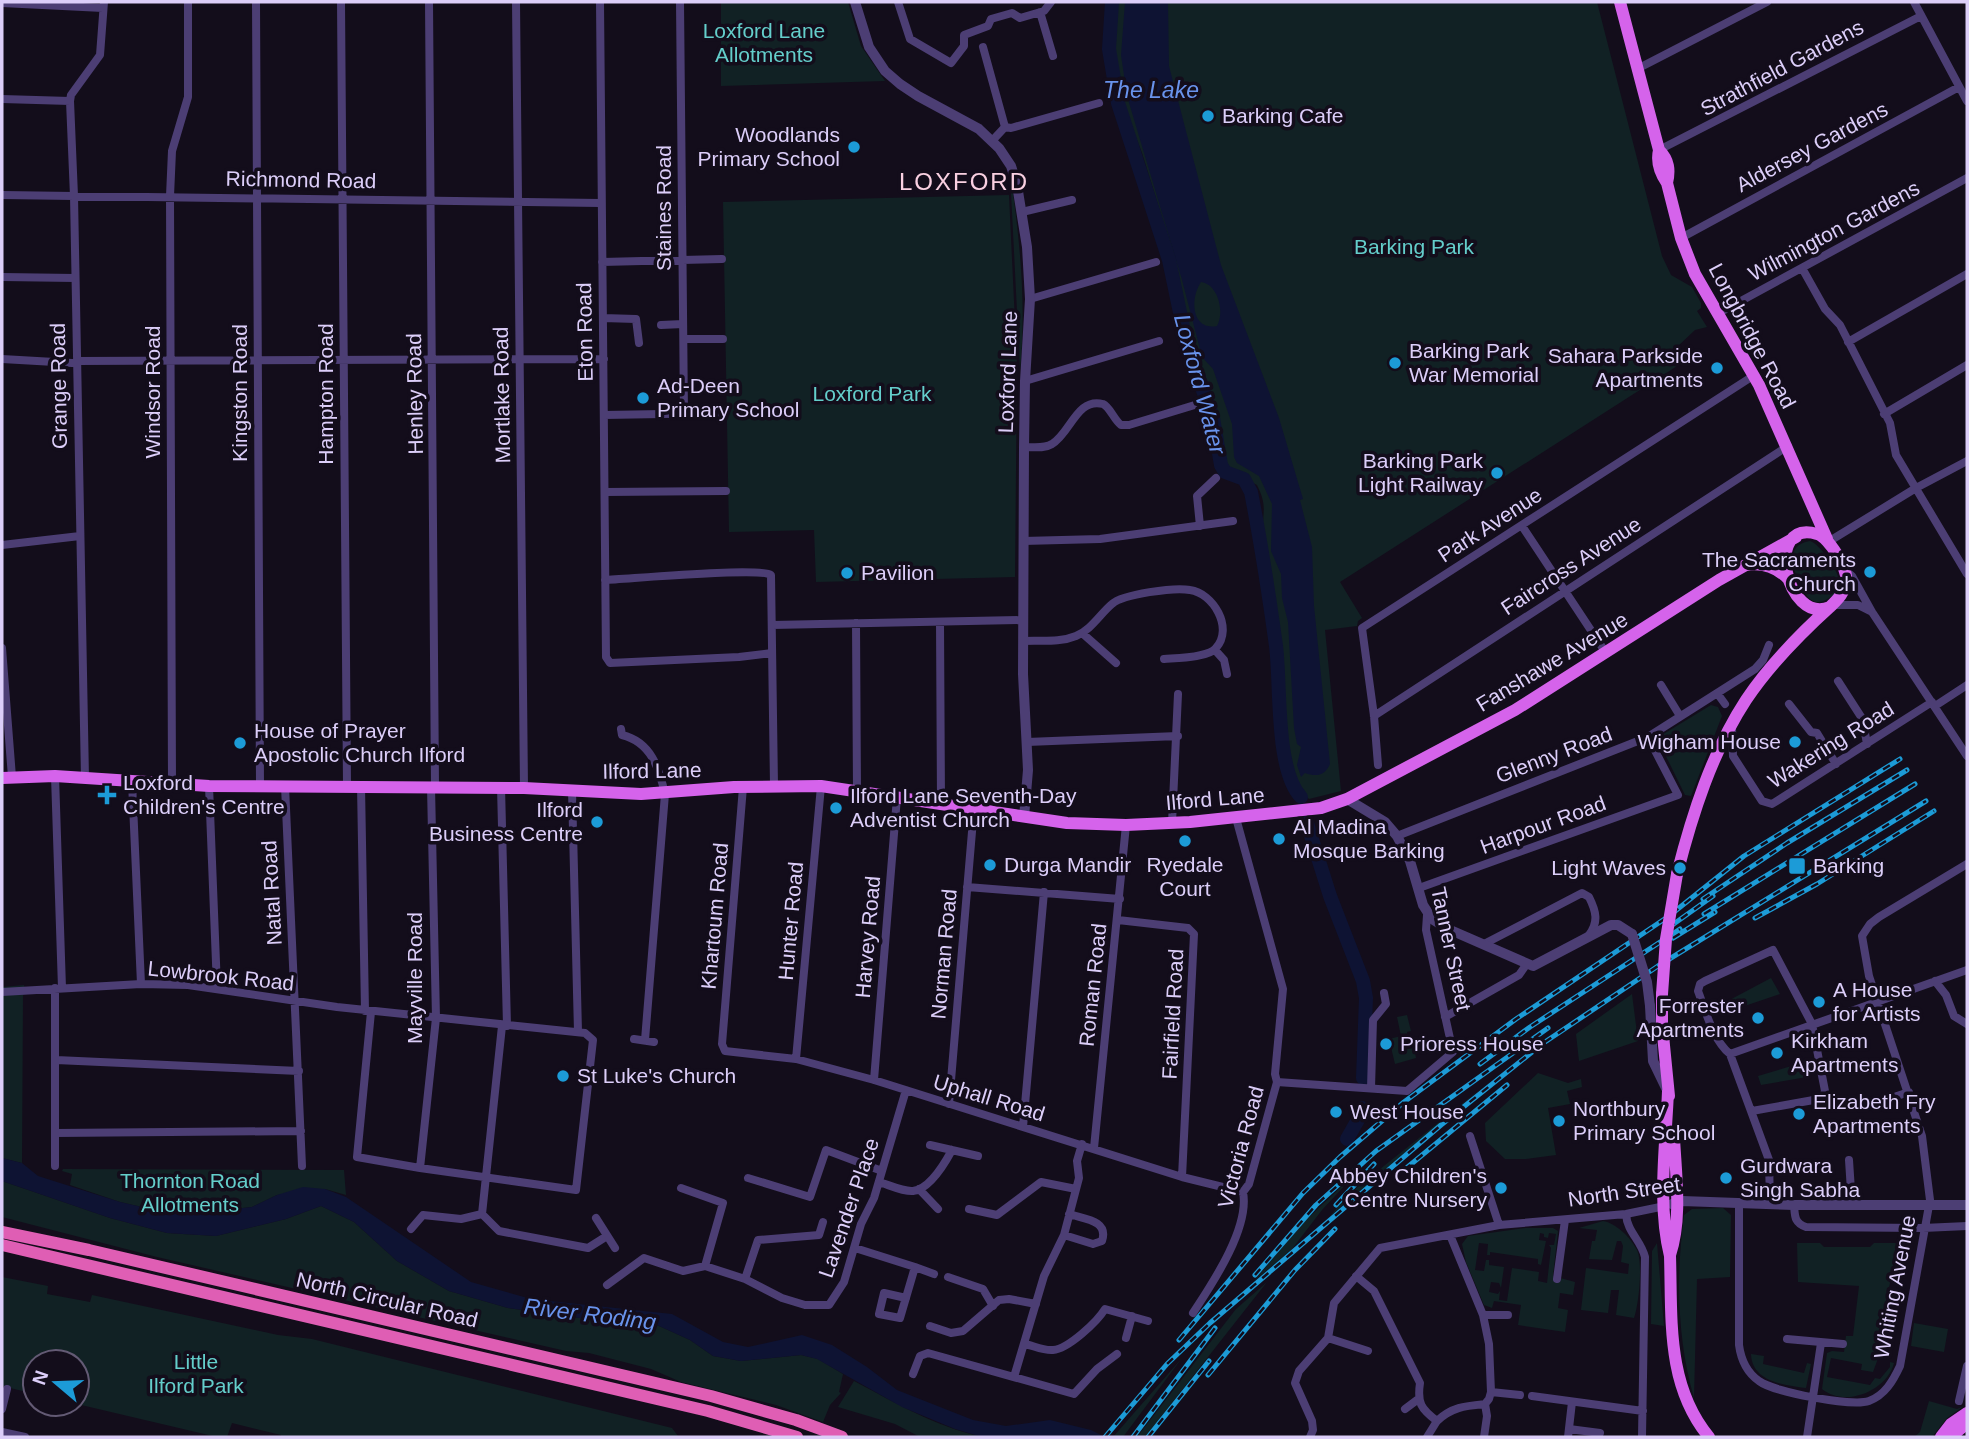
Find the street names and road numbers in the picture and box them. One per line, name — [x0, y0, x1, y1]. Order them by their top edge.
street label: Strathfield Gardens — [1696, 15, 1867, 120]
street label: Aldersey Gardens — [1732, 97, 1891, 196]
street label: Staines Road — [652, 145, 675, 271]
street label: Richmond Road — [226, 167, 376, 192]
street label: Wilmington Gardens — [1744, 176, 1923, 285]
street label: Longbridge Road — [1704, 259, 1800, 412]
street label: Eton Road — [572, 282, 597, 382]
street label: Loxford Lane — [994, 310, 1021, 434]
street label: Grange Road — [46, 323, 71, 449]
street label: Hampton Road — [314, 323, 337, 465]
street label: Kingston Road — [228, 324, 251, 462]
street label: Windsor Road — [141, 325, 164, 459]
street label: Mortlake Road — [489, 327, 514, 463]
street label: Henley Road — [402, 333, 427, 455]
street label: Park Avenue — [1434, 483, 1546, 567]
street label: Faircross Avenue — [1497, 512, 1645, 619]
street label: Fanshawe Avenue — [1472, 607, 1632, 716]
street label: Wakering Road — [1764, 697, 1898, 792]
street label: Glenny Road — [1492, 722, 1615, 787]
street label: Ilford Lane — [602, 758, 702, 783]
street label: Ilford Lane — [1165, 783, 1265, 814]
street label: Harpour Road — [1477, 791, 1609, 858]
street label: Natal Road — [257, 840, 286, 946]
street label: Khartoum Road — [697, 842, 732, 990]
street label: Hunter Road — [774, 861, 807, 981]
street label: Harvey Road — [851, 875, 884, 999]
street label: Tanner Street — [1427, 885, 1476, 1013]
street label: Norman Road — [926, 888, 961, 1020]
street label: Mayville Road — [403, 912, 426, 1044]
street label: Roman Road — [1075, 922, 1110, 1048]
street label: Fairfield Road — [1158, 948, 1187, 1080]
street label: Lowbrook Road — [147, 956, 295, 995]
street label: Uphall Road — [931, 1070, 1048, 1125]
street label: Victoria Road — [1213, 1083, 1268, 1211]
street label: Lavender Place — [814, 1135, 883, 1281]
street label: North Street — [1566, 1172, 1682, 1211]
street label: Whiting Avenue — [1869, 1213, 1920, 1361]
street label: North Circular Road — [294, 1267, 480, 1332]

